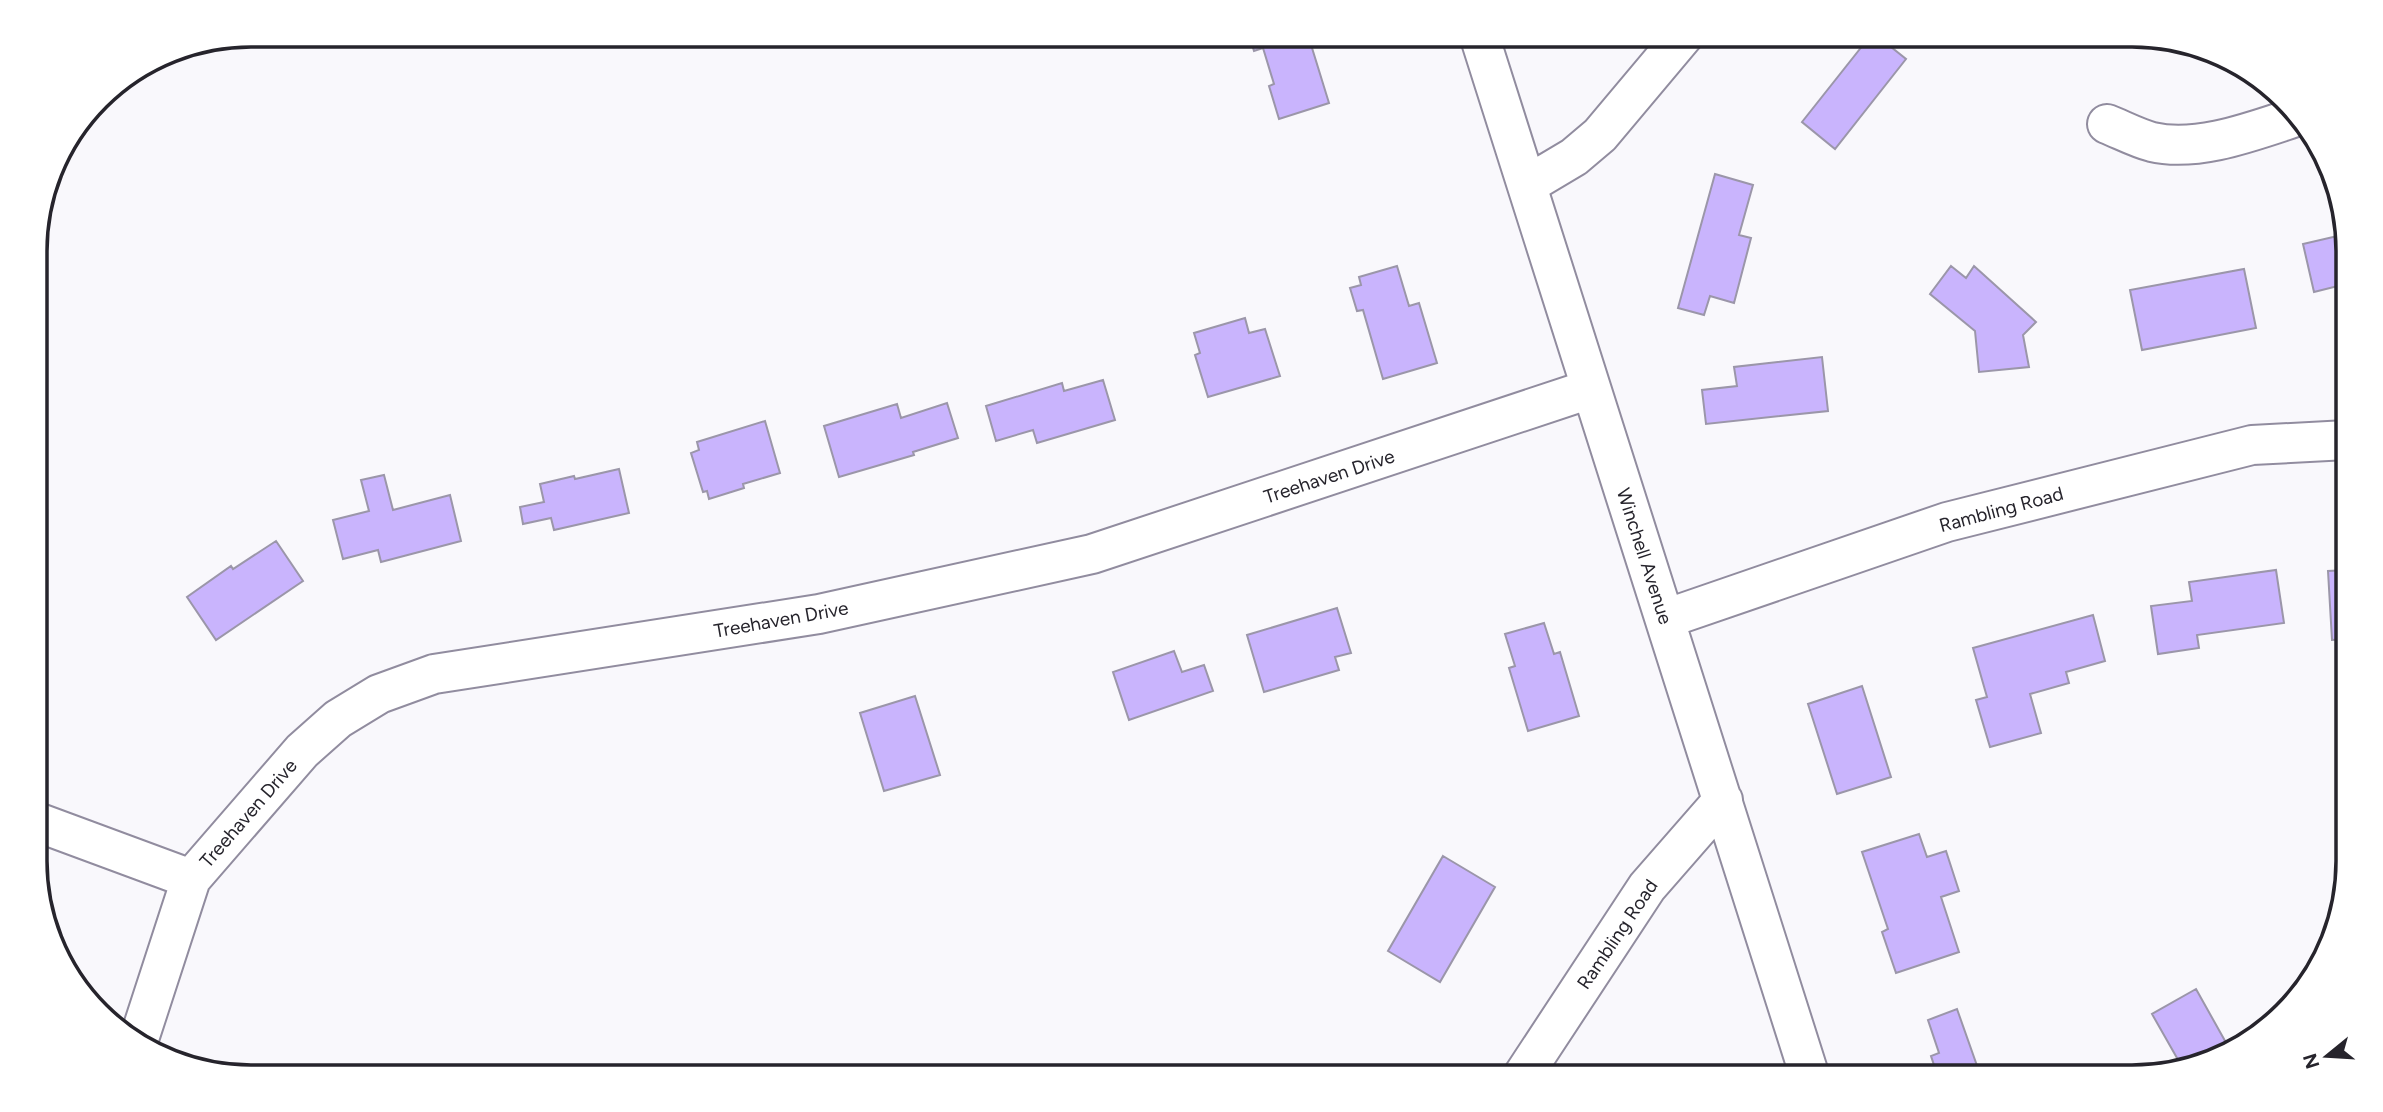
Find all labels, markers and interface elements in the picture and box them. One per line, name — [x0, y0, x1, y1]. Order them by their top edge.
street label: Treehaven Drive — [1261, 444, 1397, 508]
street label: Rambling Road — [1936, 482, 2066, 537]
street label: Winchell Avenue — [1612, 485, 1677, 627]
street label: Treehaven Drive — [712, 596, 850, 643]
street label: Treehaven Drive — [195, 754, 302, 872]
street label: Rambling Road — [1572, 875, 1663, 994]
north arrow — [2292, 1021, 2362, 1091]
text: N — [2298, 1051, 2325, 1072]

